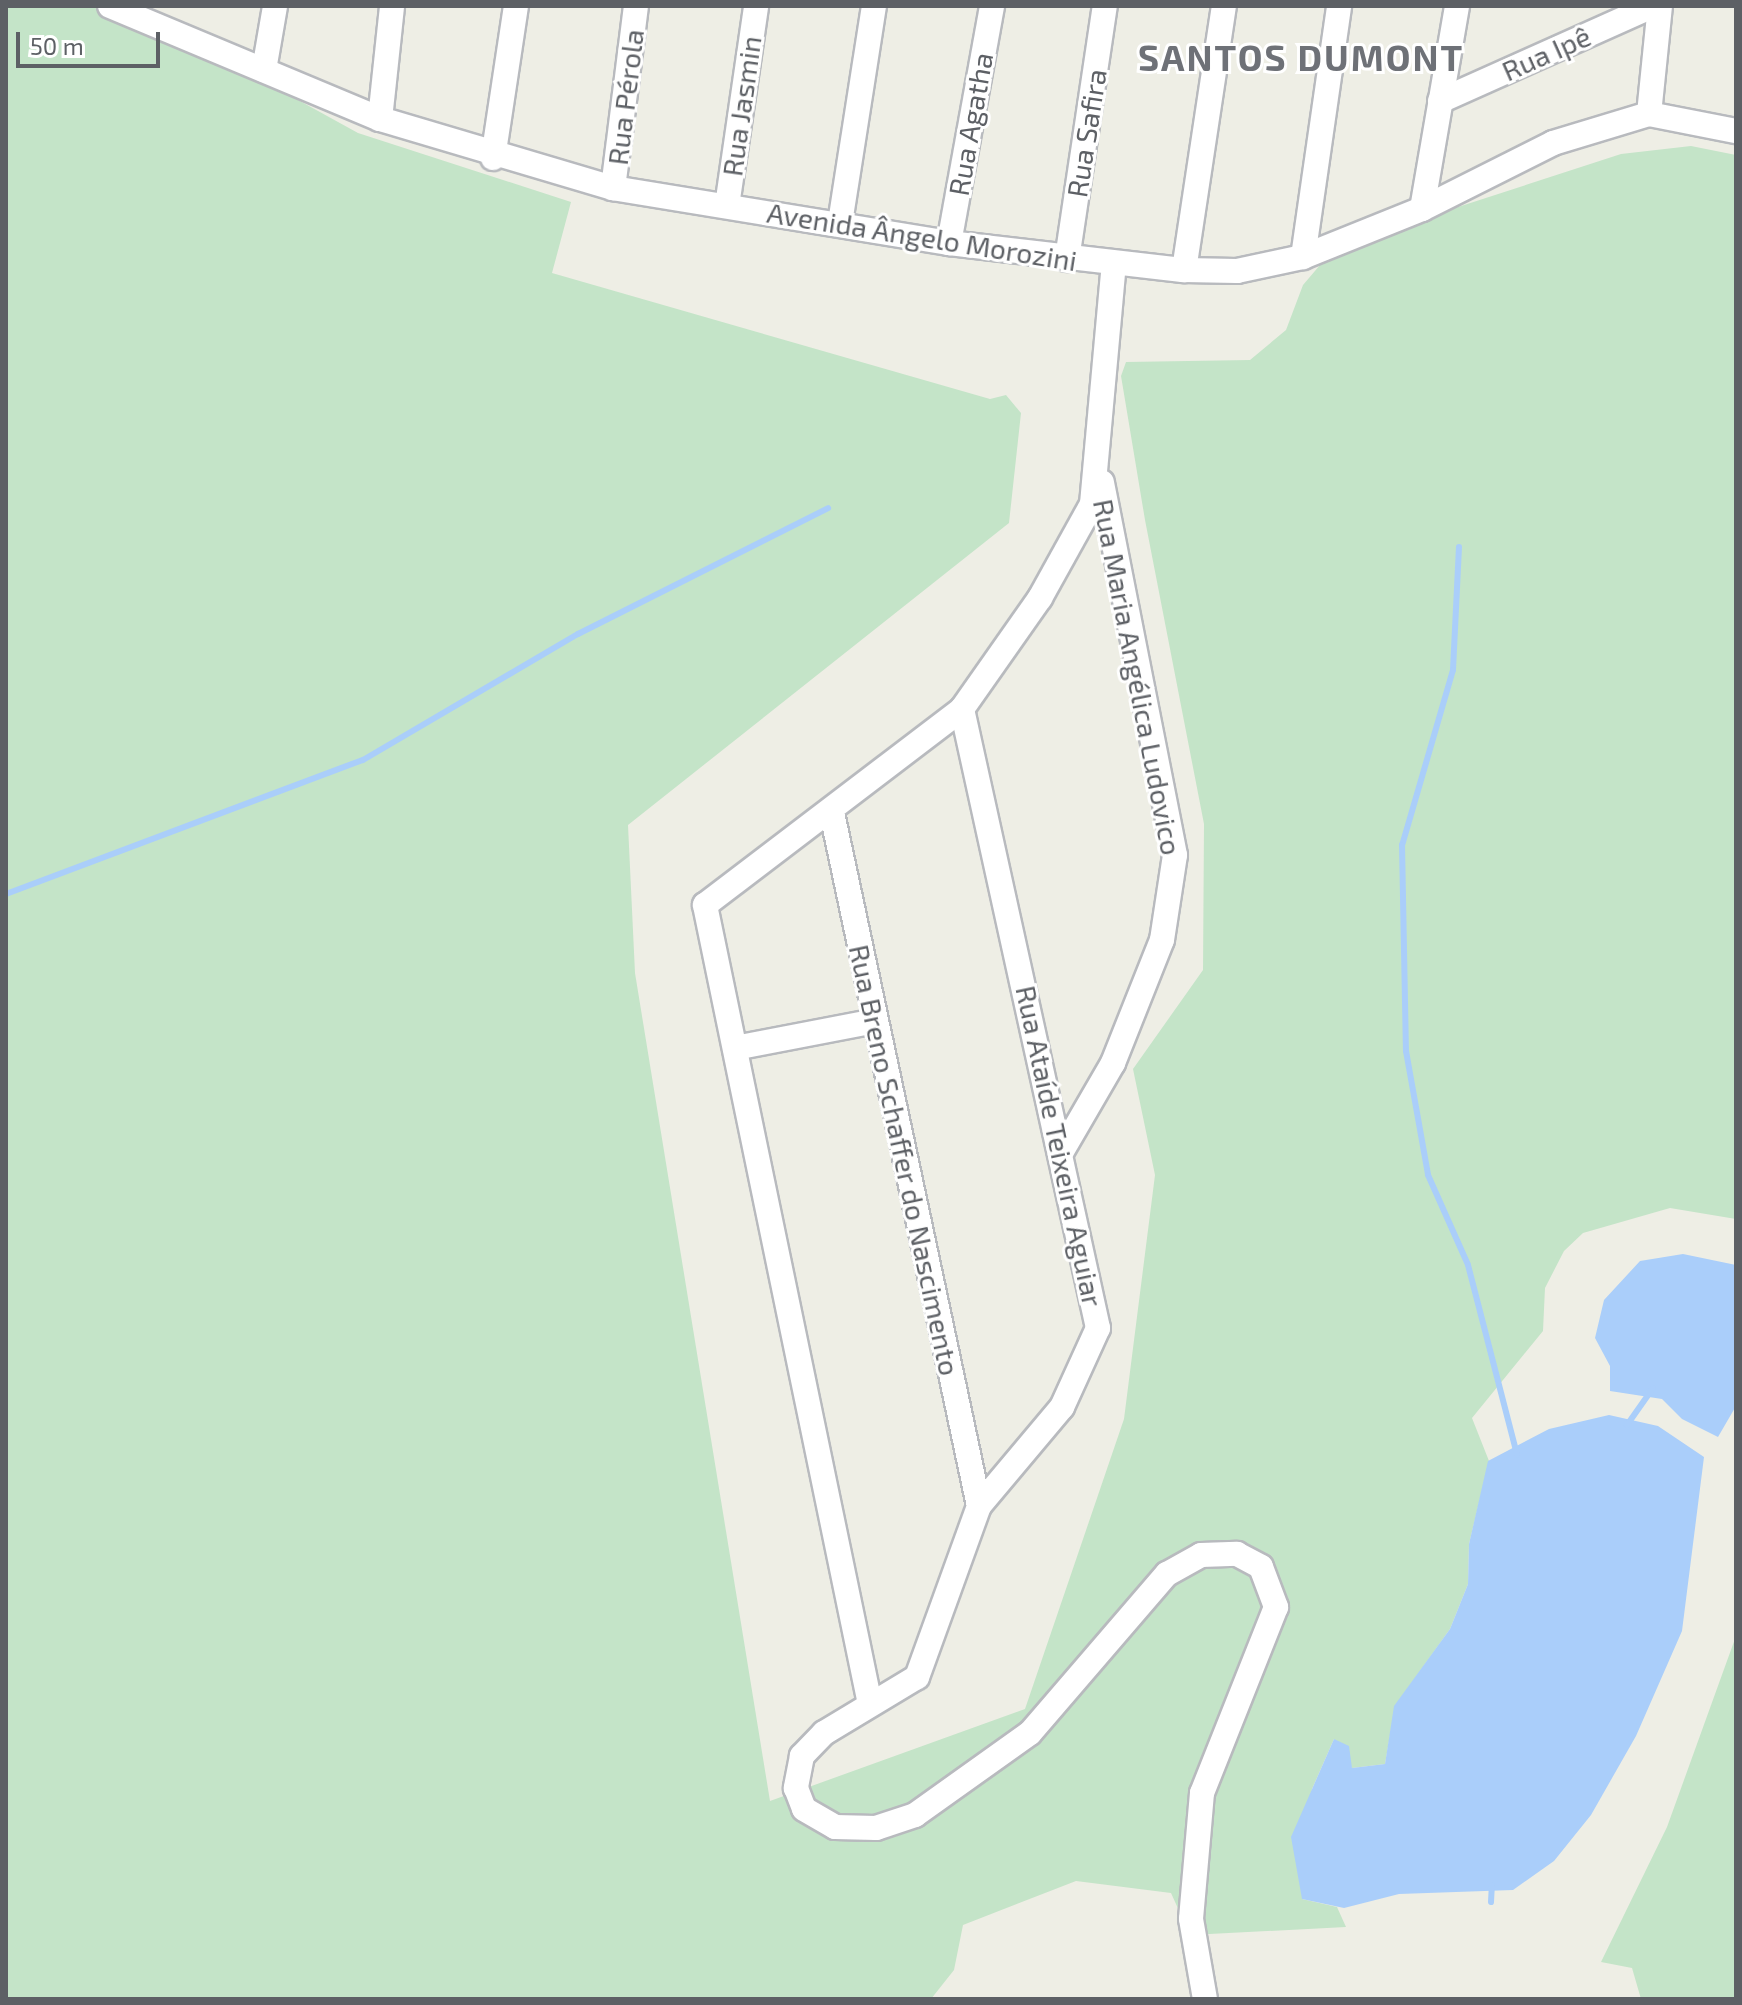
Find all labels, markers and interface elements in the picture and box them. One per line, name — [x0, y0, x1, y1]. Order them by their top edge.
scale bar — [20, 16, 164, 66]
street label: Rua Ipê — [1496, 19, 1596, 87]
street label: Rua Pérola — [600, 27, 650, 167]
text: 50 m — [30, 31, 84, 60]
street label: Rua Jasmin — [715, 33, 767, 179]
district label: SANTOS DUMONT — [1138, 35, 1464, 79]
street label: Rua Agatha — [941, 49, 999, 199]
street label: Rua Safira — [1059, 66, 1113, 200]
street label: Avenida Ângelo Morozini — [764, 195, 1080, 277]
street label: Rua Maria Angélica Ludovico — [1087, 496, 1189, 858]
street label: Rua Breno Schaffer do Nascimento — [843, 941, 967, 1379]
street label: Rua Ataíde Teixeira Aguiar — [1009, 981, 1111, 1311]

